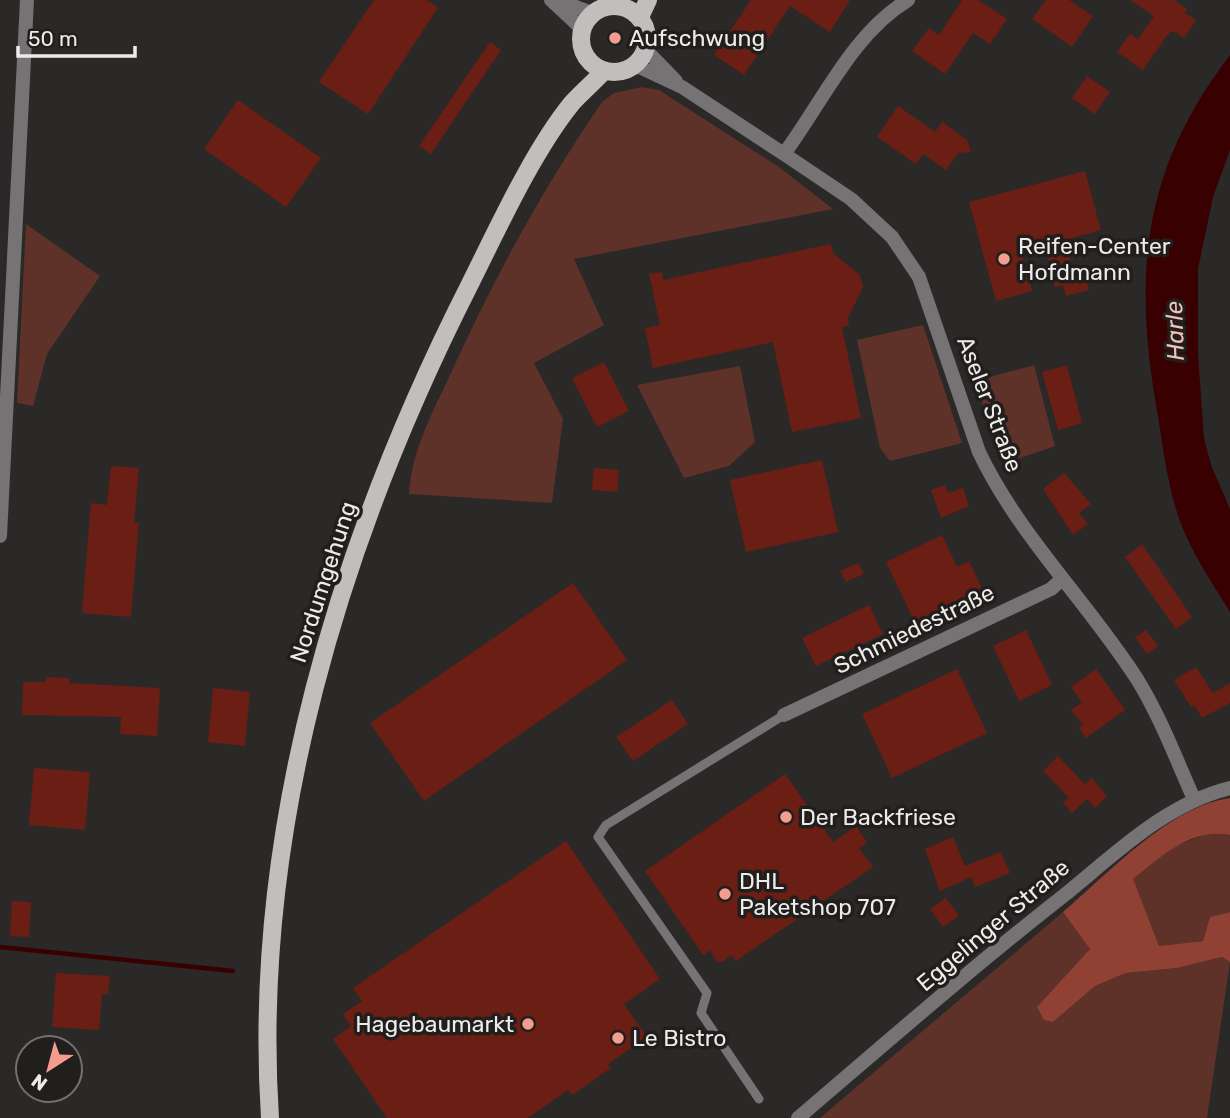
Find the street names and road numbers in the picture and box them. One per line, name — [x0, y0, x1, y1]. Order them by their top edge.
street label: Aseler Straße — [951, 332, 1029, 476]
street label: Nordumgehung — [284, 498, 362, 666]
street label: Schmiedestraße — [829, 578, 999, 680]
street label: Eggelinger Straße — [911, 853, 1075, 997]

